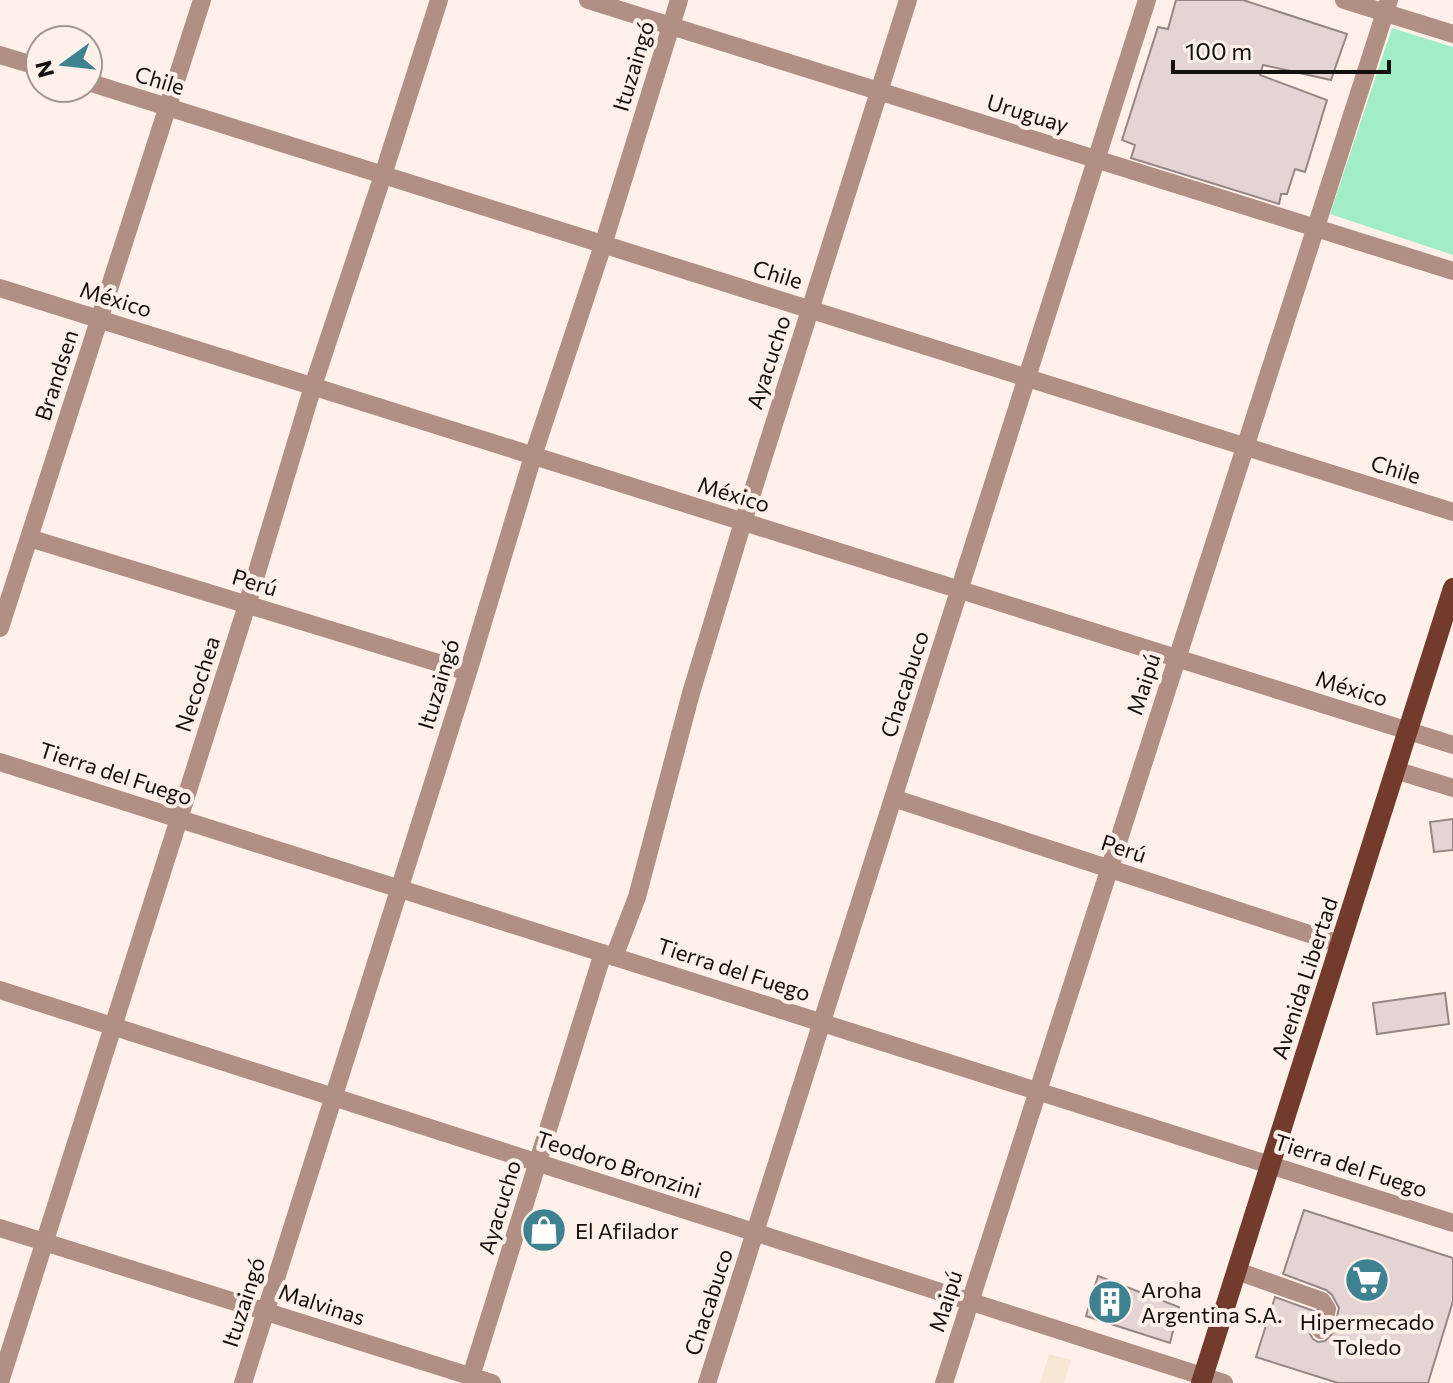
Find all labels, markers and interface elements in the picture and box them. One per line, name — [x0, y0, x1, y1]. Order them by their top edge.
street label: Ituzaingó — [606, 18, 660, 114]
north arrow — [24, 24, 104, 104]
scale bar — [1173, 24, 1389, 74]
text: 100 m — [1185, 36, 1252, 65]
text: N — [29, 58, 59, 81]
street label: Chile — [132, 60, 188, 100]
street label: Uruguay — [984, 88, 1072, 138]
street label: Chile — [750, 254, 806, 294]
street label: México — [77, 275, 155, 323]
street label: Ayacucho — [740, 312, 796, 412]
street label: Brandsen — [29, 326, 83, 424]
street label: Chile — [1368, 449, 1424, 489]
street label: México — [695, 470, 773, 518]
street label: Perú — [229, 562, 281, 602]
street label: Chacabuco — [874, 627, 934, 741]
street label: Necochea — [169, 633, 225, 735]
street label: Ituzaingó — [411, 636, 465, 732]
street label: Maipú — [1120, 650, 1166, 718]
street label: México — [1313, 664, 1391, 712]
street label: Tierra del Fuego — [36, 736, 196, 810]
street label: Perú — [1098, 828, 1150, 868]
street label: Avenida Libertad — [1265, 894, 1343, 1062]
street label: Tierra del Fuego — [654, 932, 814, 1006]
street label: Teodoro Bronzini — [533, 1125, 705, 1203]
street label: Tierra del Fuego — [1271, 1128, 1431, 1202]
street label: Ayacucho — [472, 1157, 526, 1257]
shop icon: El Afilador — [520, 1206, 568, 1254]
place label: El Afilador — [575, 1217, 679, 1244]
street label: Chacabuco — [678, 1245, 738, 1359]
street label: Ituzaingó — [216, 1254, 270, 1350]
supermarket icon: Hipermecado Toledo — [1343, 1256, 1391, 1304]
street label: Maipú — [922, 1267, 968, 1335]
place label: Aroha Argentina S.A. — [1141, 1276, 1282, 1328]
street label: Malvinas — [275, 1277, 369, 1331]
building icon: Aroha Argentina S.A. — [1086, 1278, 1134, 1326]
place label: Hipermecado Toledo — [1300, 1308, 1434, 1360]

